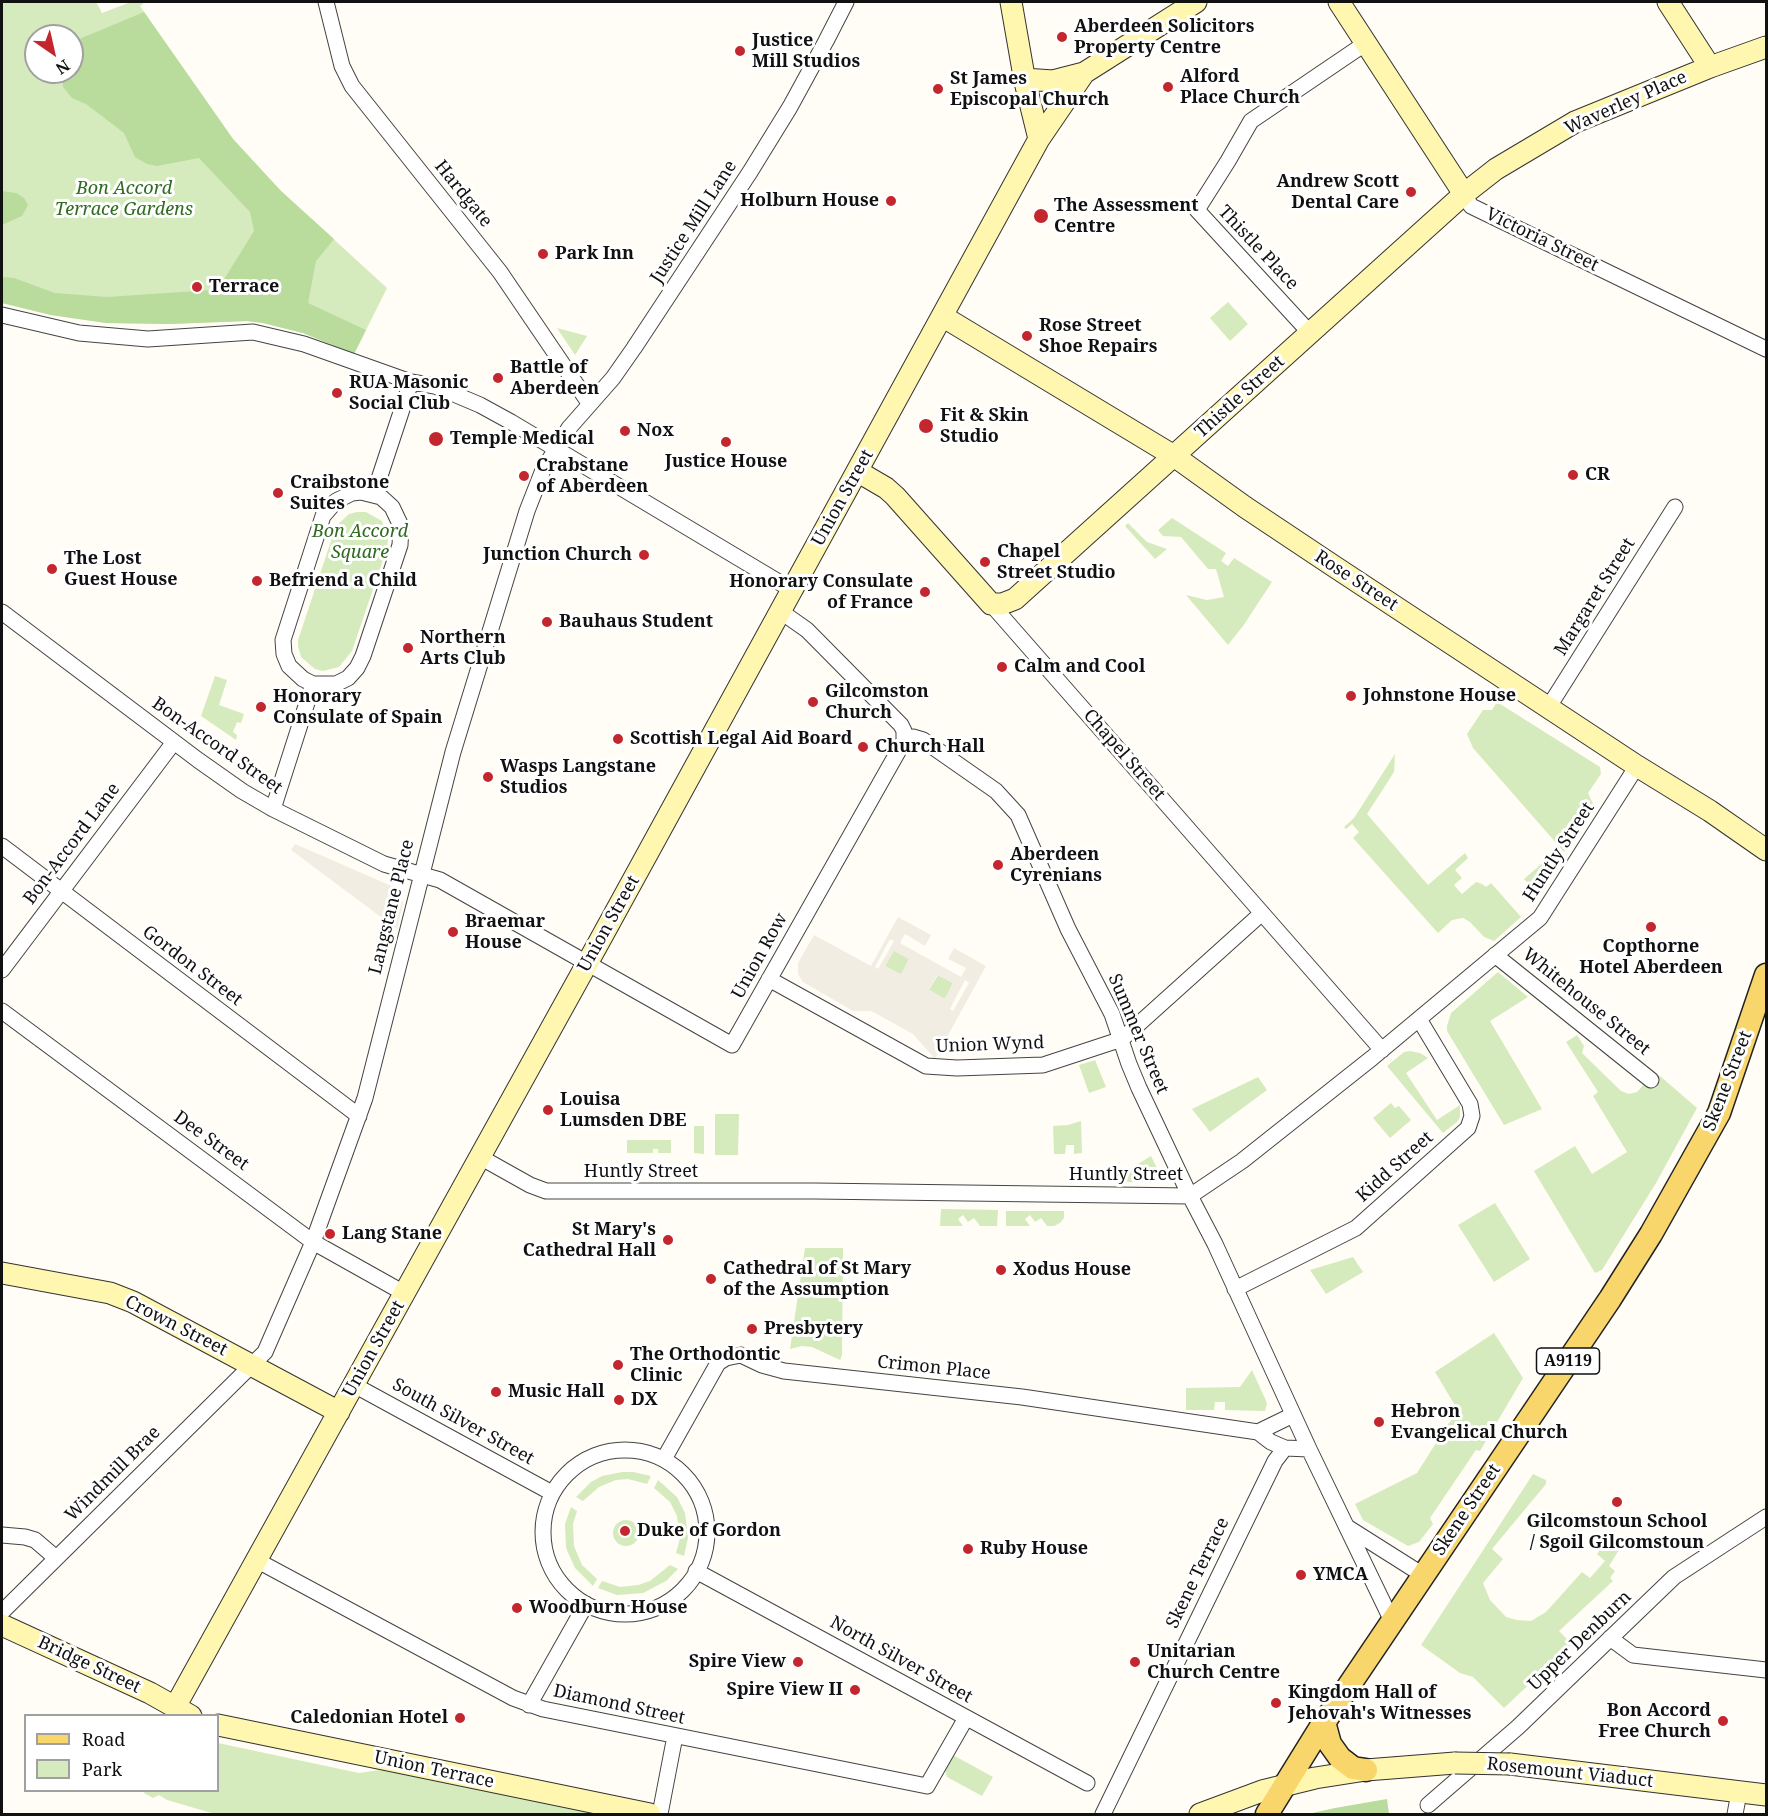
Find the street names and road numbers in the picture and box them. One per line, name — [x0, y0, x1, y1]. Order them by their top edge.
street label: Waverley Place — [1562, 66, 1690, 140]
street label: Hardgate — [430, 156, 496, 232]
street label: Justice Mill Lane — [646, 156, 742, 288]
street label: Thistle Place — [1213, 201, 1303, 295]
street label: Victoria Street — [1482, 203, 1602, 277]
street label: Thistle Street — [1191, 351, 1289, 443]
street label: Union Street — [808, 446, 878, 550]
street label: Margaret Street — [1550, 534, 1640, 660]
street label: Rose Street — [1310, 546, 1402, 616]
street label: Bon-Accord Street — [148, 693, 286, 799]
street label: Chapel Street — [1079, 705, 1169, 805]
street label: Bon-Accord Lane — [19, 779, 125, 909]
street label: Huntly Street — [1519, 798, 1599, 906]
street label: Langstane Place — [365, 837, 419, 977]
street label: Union Street — [574, 872, 644, 976]
street label: Union Row — [728, 909, 792, 1003]
street label: Gordon Street — [138, 921, 246, 1011]
street label: Whitehouse Street — [1518, 944, 1654, 1060]
street label: Summer Street — [1103, 971, 1173, 1097]
street label: Skene Street — [1699, 1028, 1757, 1134]
street label: Union Wynd — [935, 1032, 1045, 1058]
street label: Dee Street — [169, 1107, 253, 1175]
street label: Kidd Street — [1352, 1127, 1438, 1207]
street label: Huntly Street — [584, 1161, 698, 1183]
street label: Huntly Street — [1069, 1164, 1183, 1186]
street label: Crown Street — [121, 1291, 231, 1361]
street label: Union Street — [339, 1297, 409, 1401]
road number: A9119 — [1536, 1348, 1600, 1374]
street label: Crimon Place — [876, 1351, 992, 1385]
street label: South Silver Street — [388, 1374, 538, 1470]
street label: Windmill Brae — [61, 1422, 165, 1526]
street label: Skene Street — [1428, 1460, 1506, 1560]
street label: Skene Terrace — [1162, 1514, 1234, 1632]
street label: Upper Denburn — [1524, 1586, 1636, 1696]
street label: North Silver Street — [826, 1612, 976, 1708]
street label: Bridge Street — [34, 1632, 144, 1698]
street label: Diamond Street — [551, 1681, 687, 1729]
street label: Union Terrace — [372, 1747, 496, 1793]
street label: Rosemount Viaduct — [1486, 1754, 1654, 1792]

